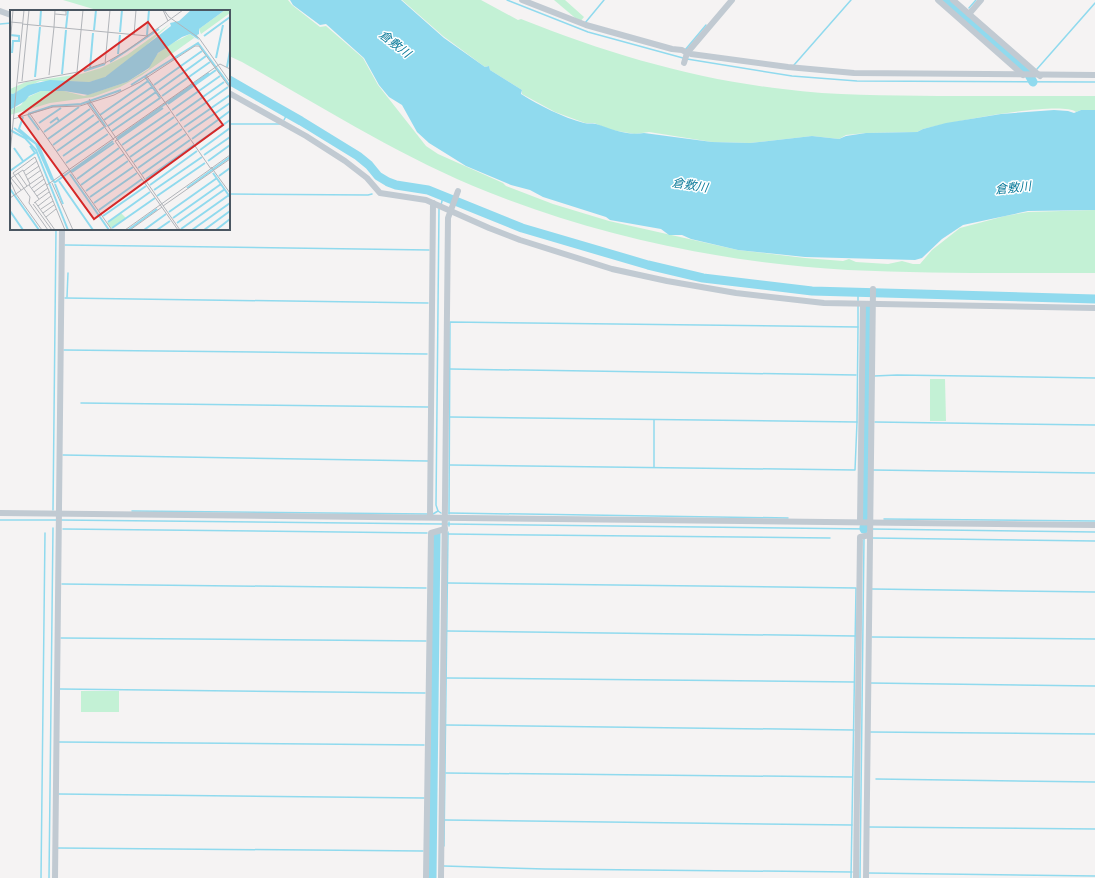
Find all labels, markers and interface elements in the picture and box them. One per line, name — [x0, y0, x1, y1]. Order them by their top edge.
inset map — [10, 10, 230, 230]
water label: 倉敷川 — [377, 27, 415, 62]
water label: 倉敷川 — [671, 175, 711, 195]
water label: 倉敷川 — [994, 179, 1034, 197]

